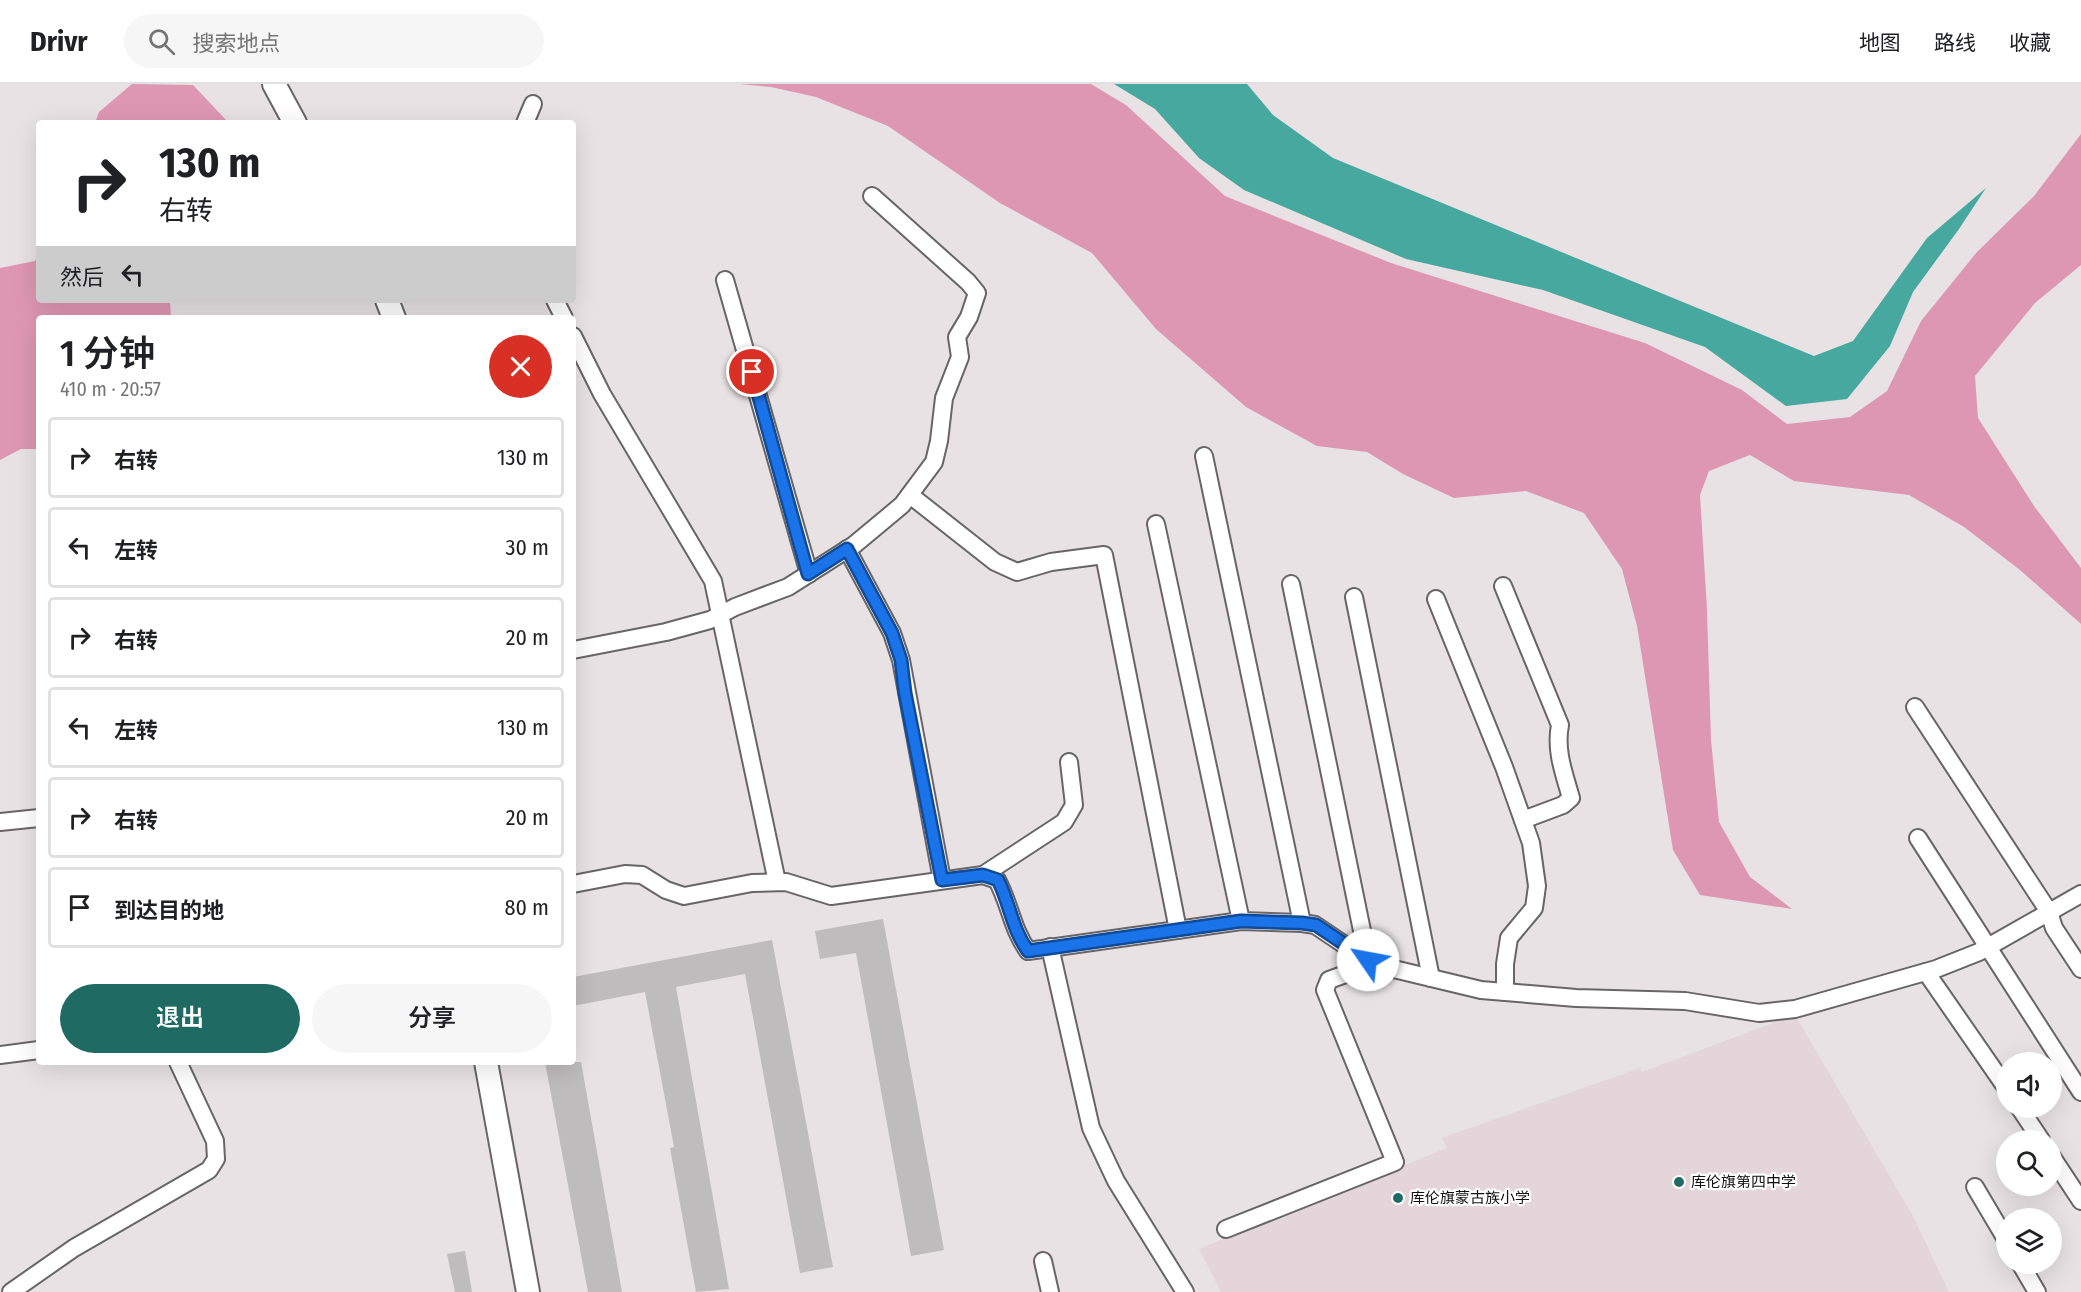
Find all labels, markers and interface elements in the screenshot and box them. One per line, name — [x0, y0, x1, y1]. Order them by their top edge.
search box — [124, 14, 544, 68]
text: Drivr — [30, 25, 88, 58]
icon: search — [145, 25, 178, 58]
text: 搜索地点 — [193, 30, 281, 57]
text: 地图 — [1859, 30, 1901, 56]
text: 路线 — [1934, 30, 1976, 56]
text: 收藏 — [2009, 30, 2051, 56]
text: 130 m — [159, 138, 260, 188]
icon: right — [60, 144, 138, 222]
text: 右转 — [159, 195, 213, 227]
icon: left — [116, 258, 149, 291]
text: 然后 — [60, 264, 104, 291]
text: 1 分钟 — [60, 332, 155, 376]
button: close — [489, 335, 552, 398]
pin — [726, 346, 777, 397]
icon: arrive — [735, 355, 768, 388]
text: 410 m · 20:57 — [60, 377, 161, 401]
icon: right — [63, 441, 96, 474]
text: 130 m — [497, 444, 549, 471]
text: 右转 — [114, 447, 158, 474]
icon: left — [63, 531, 96, 564]
text: 30 m — [506, 534, 549, 561]
text: 左转 — [114, 537, 158, 564]
icon: right — [63, 621, 96, 654]
text: 20 m — [506, 624, 549, 651]
text: 右转 — [114, 627, 158, 654]
icon: left — [63, 711, 96, 744]
text: 130 m — [497, 714, 549, 741]
text: 左转 — [114, 717, 158, 744]
icon: right — [63, 801, 96, 834]
text: 20 m — [506, 804, 549, 831]
text: 右转 — [114, 807, 158, 834]
icon: arrive — [63, 891, 96, 924]
text: 80 m — [504, 894, 549, 921]
text: 到达目的地 — [114, 897, 224, 924]
position arrow — [1336, 928, 1400, 992]
button: 退出 — [60, 984, 300, 1053]
button: 分享 — [312, 984, 552, 1053]
map controls — [1996, 1052, 2062, 1274]
button: sound — [1996, 1052, 2062, 1118]
button: search — [1996, 1130, 2062, 1196]
place label: 库伦旗第四中学 — [1691, 1173, 1796, 1191]
marker: 库伦旗第四中学 — [1672, 1175, 1686, 1189]
place label: 库伦旗蒙古族小学 — [1410, 1189, 1530, 1207]
marker: 库伦旗蒙古族小学 — [1391, 1191, 1405, 1205]
button: layers — [1996, 1208, 2062, 1274]

